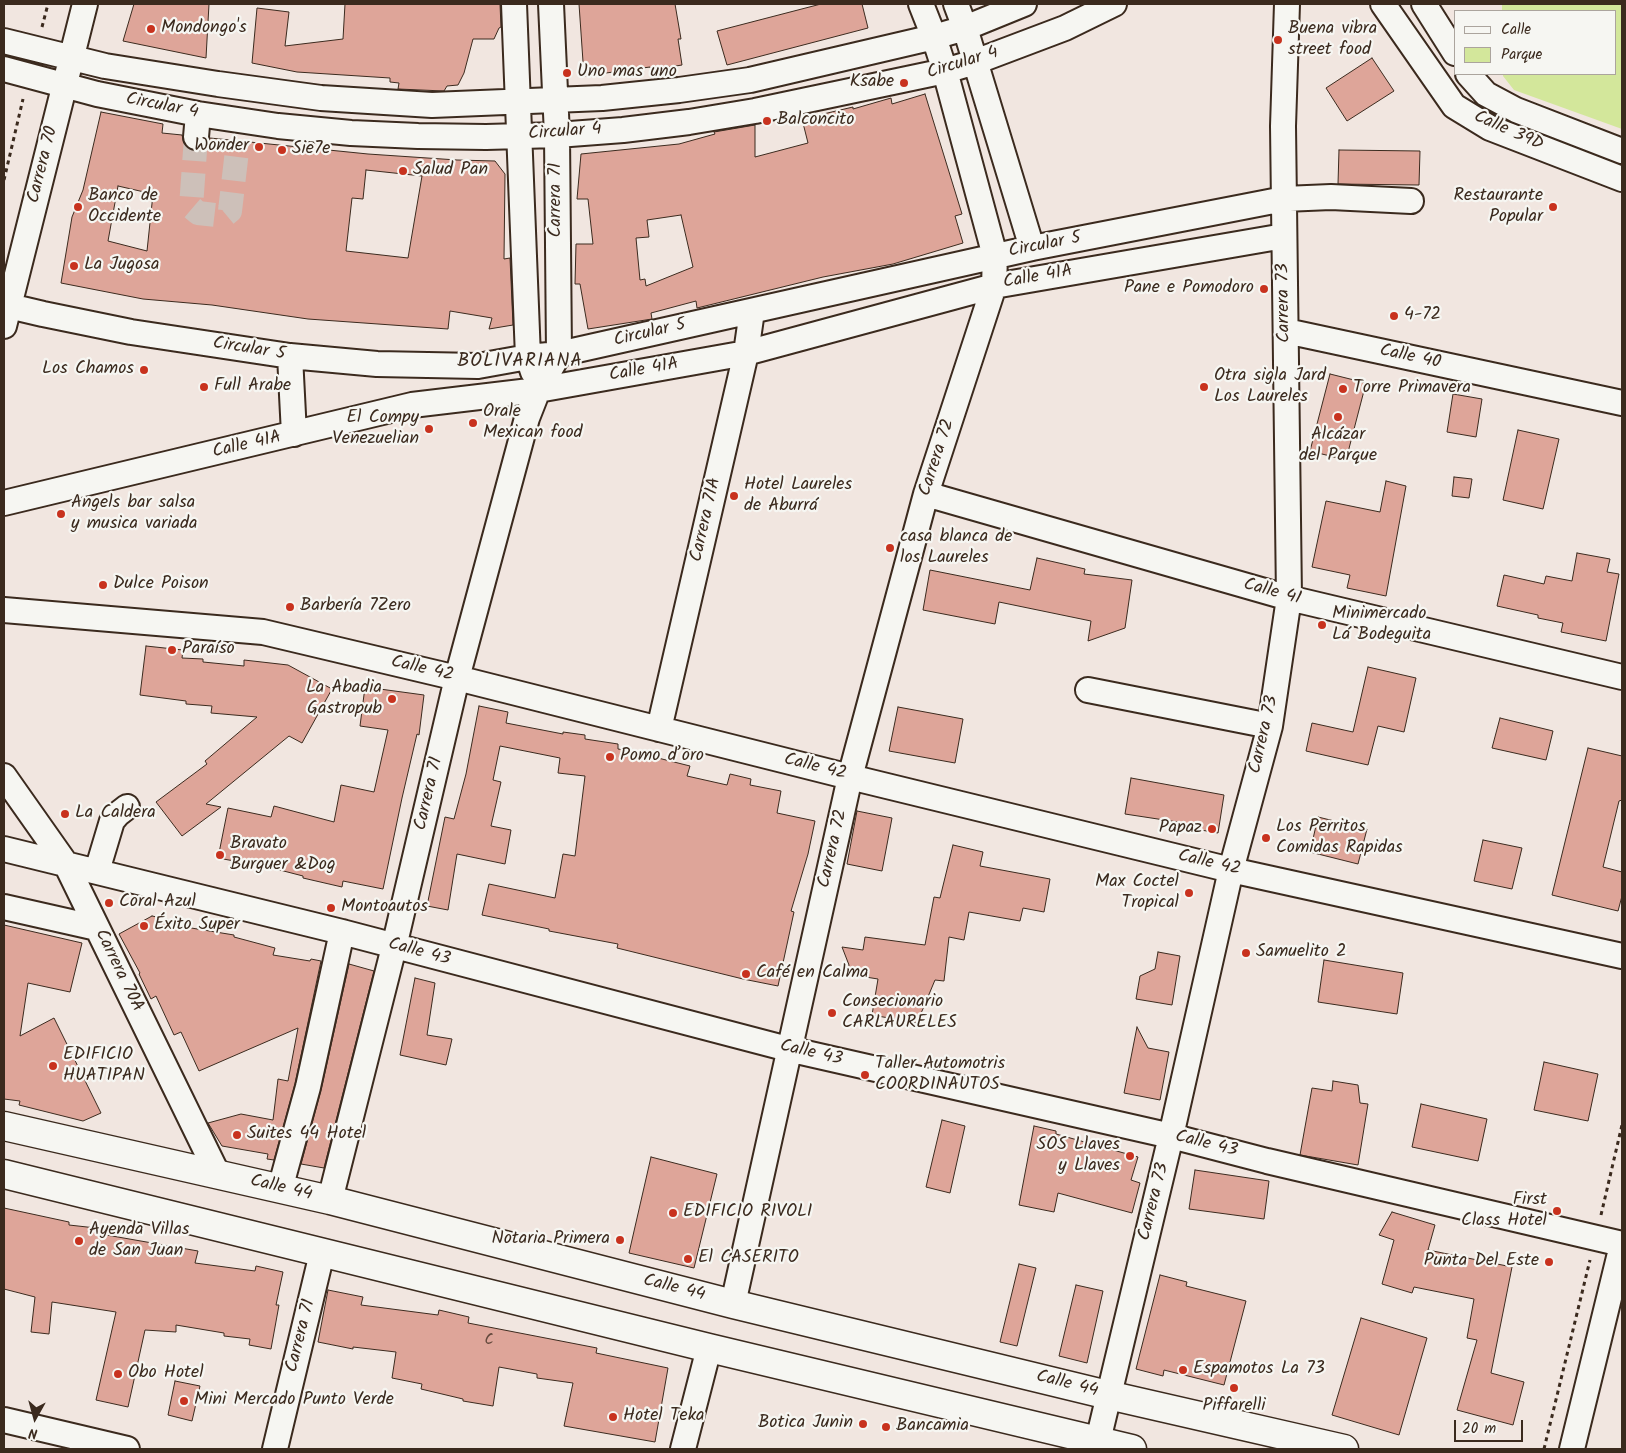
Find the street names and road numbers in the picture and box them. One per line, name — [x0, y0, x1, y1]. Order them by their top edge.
street label: Circular 4 — [925, 43, 1001, 85]
street label: Circular 4 — [124, 89, 200, 125]
street label: Calle 39D — [1470, 107, 1546, 157]
street label: Circular 4 — [528, 120, 602, 146]
street label: Carrera 70 — [24, 124, 64, 206]
street label: Carrera 71 — [546, 163, 568, 237]
street label: Circular 5 — [1007, 228, 1083, 264]
street label: Calle 41A — [1002, 261, 1074, 295]
street label: Carrera 73 — [1274, 263, 1296, 343]
street label: Circular 5 — [612, 315, 688, 353]
street label: Circular 5 — [211, 334, 287, 366]
street label: Calle 40 — [1377, 341, 1443, 375]
street label: Calle 41A — [608, 354, 680, 388]
street label: Carrera 72 — [915, 417, 961, 499]
street label: Calle 41A — [211, 428, 283, 464]
street label: Carrera 71A — [687, 476, 727, 564]
street label: Calle 41 — [1241, 575, 1303, 611]
street label: Calle 42 — [389, 652, 455, 688]
street label: Carrera 73 — [1246, 694, 1284, 776]
street label: Calle 42 — [781, 750, 849, 786]
street label: Carrera 71 — [411, 755, 449, 833]
street label: Carrera 72 — [815, 808, 853, 890]
street label: Calle 42 — [1176, 846, 1242, 882]
street label: Carrera 70A — [89, 926, 147, 1016]
street label: Calle 43 — [386, 934, 452, 972]
street label: Calle 43 — [778, 1036, 844, 1072]
street label: Calle 43 — [1173, 1127, 1239, 1163]
street label: Carrera 73 — [1135, 1161, 1175, 1243]
street label: Calle 44 — [248, 1171, 314, 1207]
street label: Calle 44 — [641, 1271, 707, 1307]
street label: Carrera 71 — [282, 1297, 322, 1375]
street label: Calle 44 — [1034, 1367, 1100, 1403]

